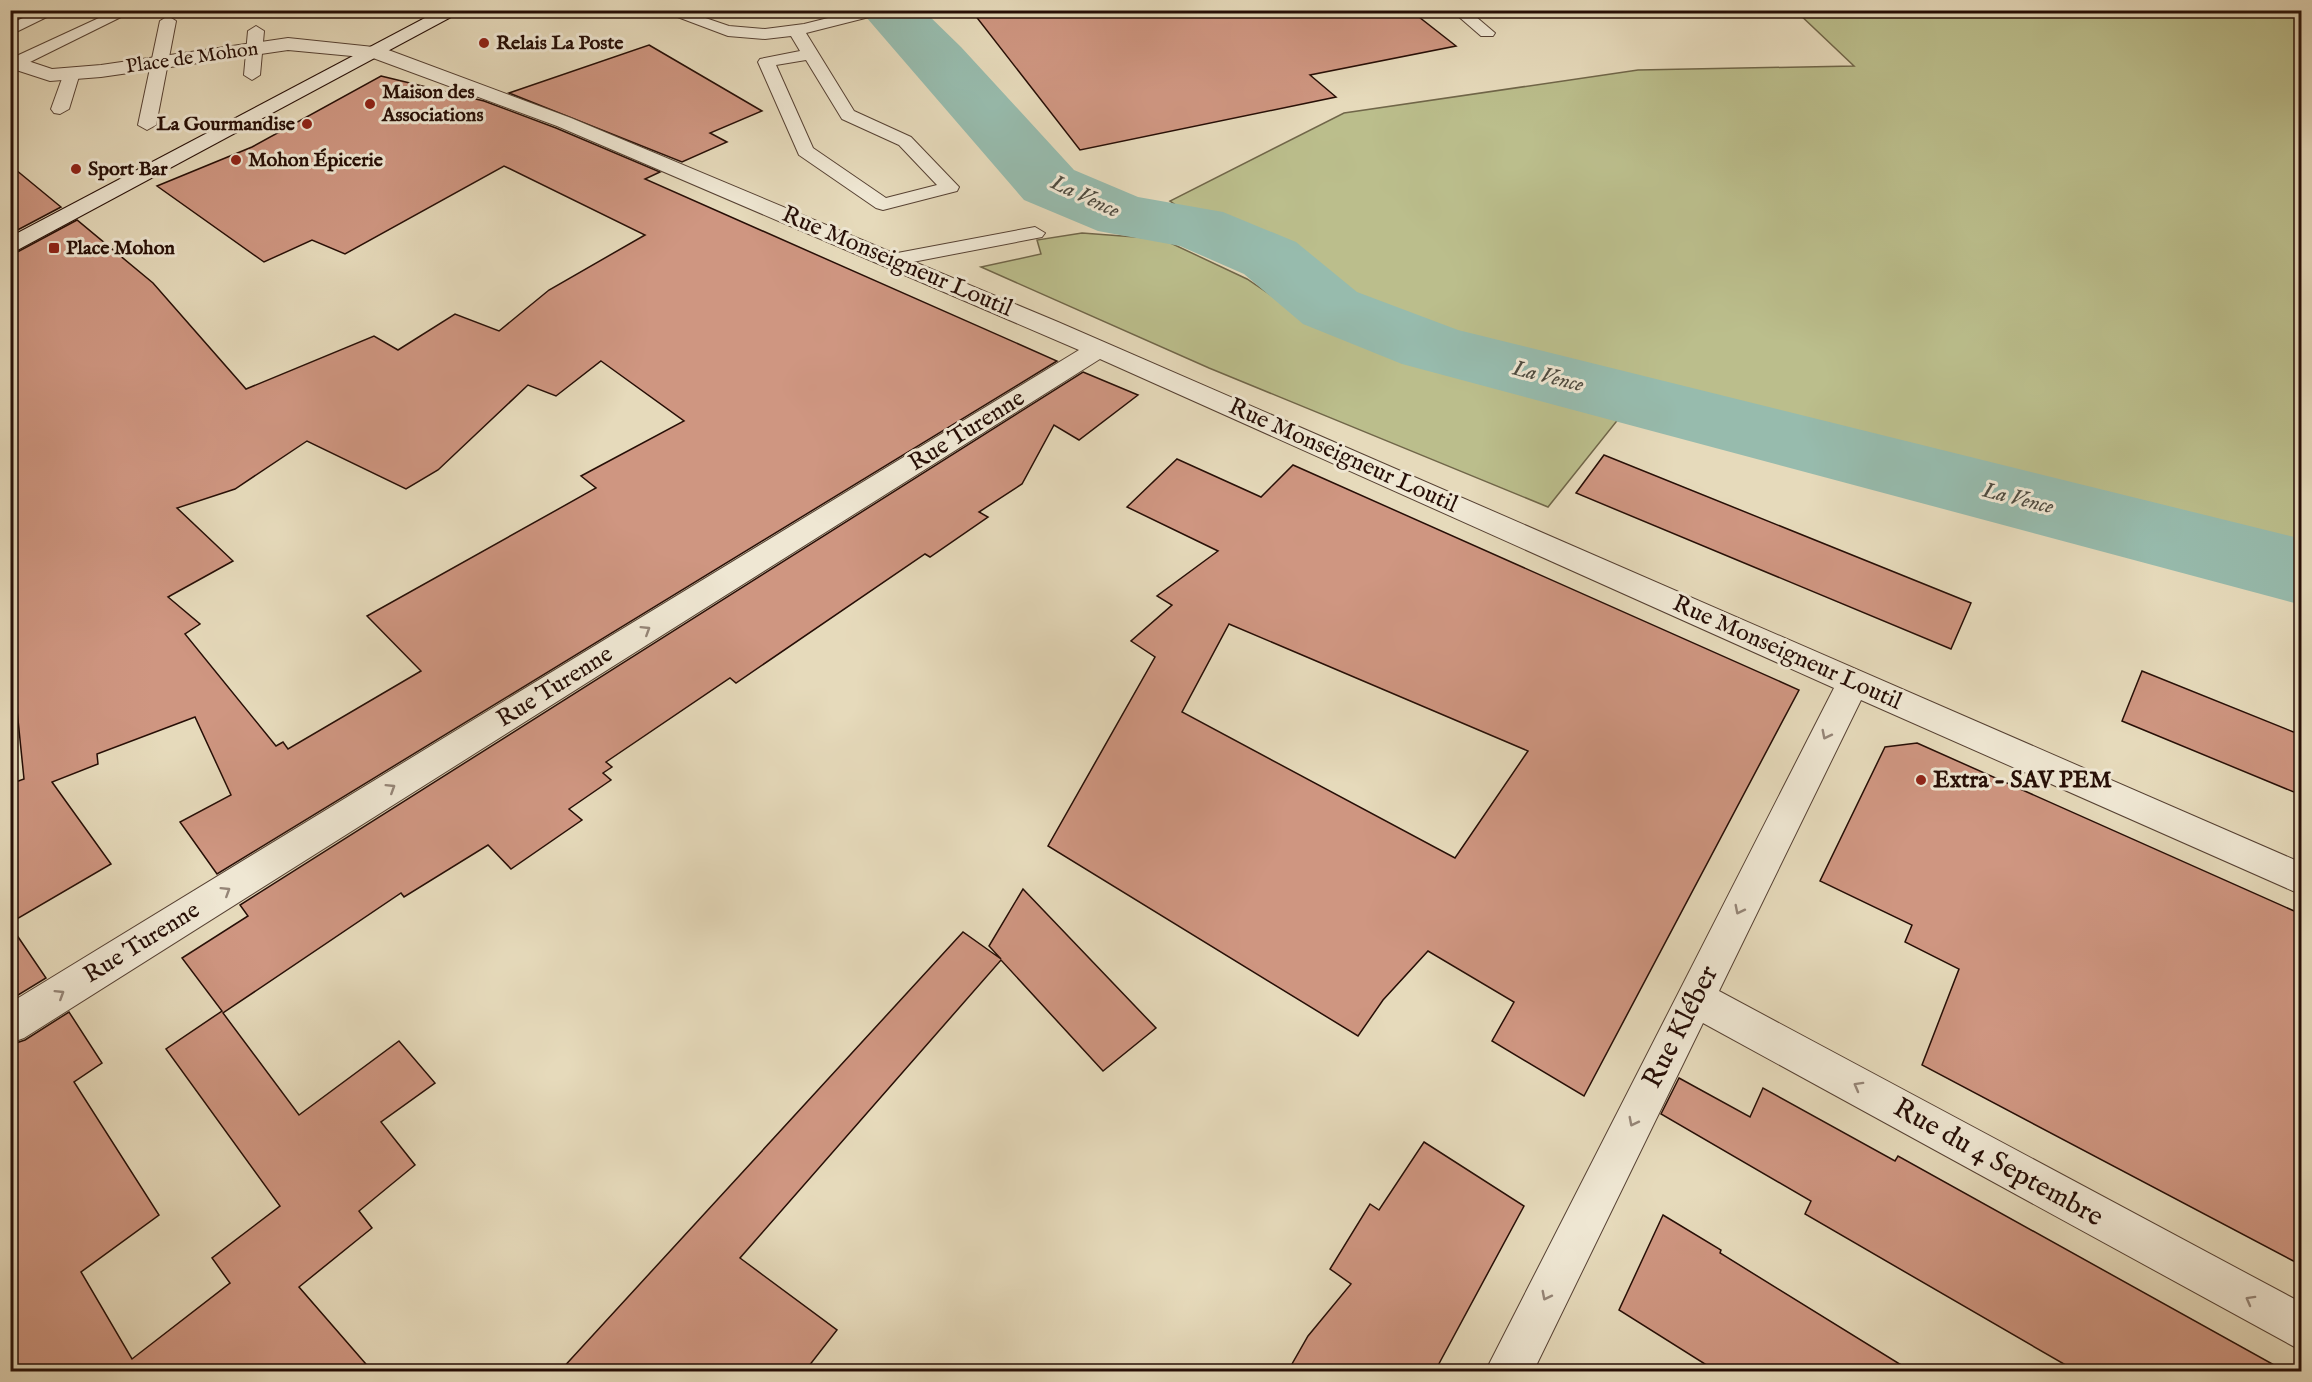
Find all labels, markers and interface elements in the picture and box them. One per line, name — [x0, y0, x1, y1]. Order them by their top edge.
place label: Relais La Poste — [496, 31, 624, 56]
street label: Place de Mohon — [124, 36, 260, 80]
marker: Relais La Poste — [477, 36, 491, 50]
place label: Maison des Associations — [381, 80, 483, 128]
marker: Maison des Associations — [363, 97, 377, 111]
place label: La Gourmandise — [156, 112, 296, 137]
marker: La Gourmandise — [300, 117, 314, 131]
place label: Mohon Épicerie — [248, 148, 384, 173]
marker: Mohon Épicerie — [229, 153, 243, 167]
place label: Sport Bar — [88, 157, 168, 182]
marker: Sport Bar — [69, 162, 83, 176]
water label: La Vence — [1045, 169, 1124, 225]
street label: Rue Monseigneur Loutil — [777, 199, 1017, 325]
place label: Place Mohon — [66, 236, 175, 261]
marker: Place Mohon — [47, 241, 61, 255]
water label: La Vence — [1508, 354, 1587, 400]
street label: Rue Turenne — [903, 383, 1031, 479]
street label: Rue Monseigneur Loutil — [1224, 391, 1463, 521]
water label: La Vence — [1978, 476, 2057, 522]
street label: Rue Monseigneur Loutil — [1668, 588, 1907, 718]
one-way arrow — [640, 625, 650, 637]
street label: Rue Turenne — [491, 639, 619, 735]
one-way arrow — [1822, 729, 1834, 740]
place label: Extra - SAV PEM — [1933, 765, 2112, 796]
marker: Extra - SAV PEM — [1914, 773, 1928, 787]
one-way arrow — [385, 785, 396, 796]
one-way arrow — [220, 887, 230, 899]
street label: Rue Turenne — [78, 895, 206, 991]
one-way arrow — [1735, 904, 1747, 915]
street label: Rue Kléber — [1635, 960, 1727, 1094]
one-way arrow — [54, 990, 64, 1002]
one-way arrow — [1853, 1082, 1864, 1093]
street label: Rue du 4 Septembre — [1887, 1091, 2109, 1235]
one-way arrow — [1629, 1115, 1641, 1126]
one-way arrow — [1542, 1290, 1553, 1301]
one-way arrow — [2246, 1296, 2256, 1307]

